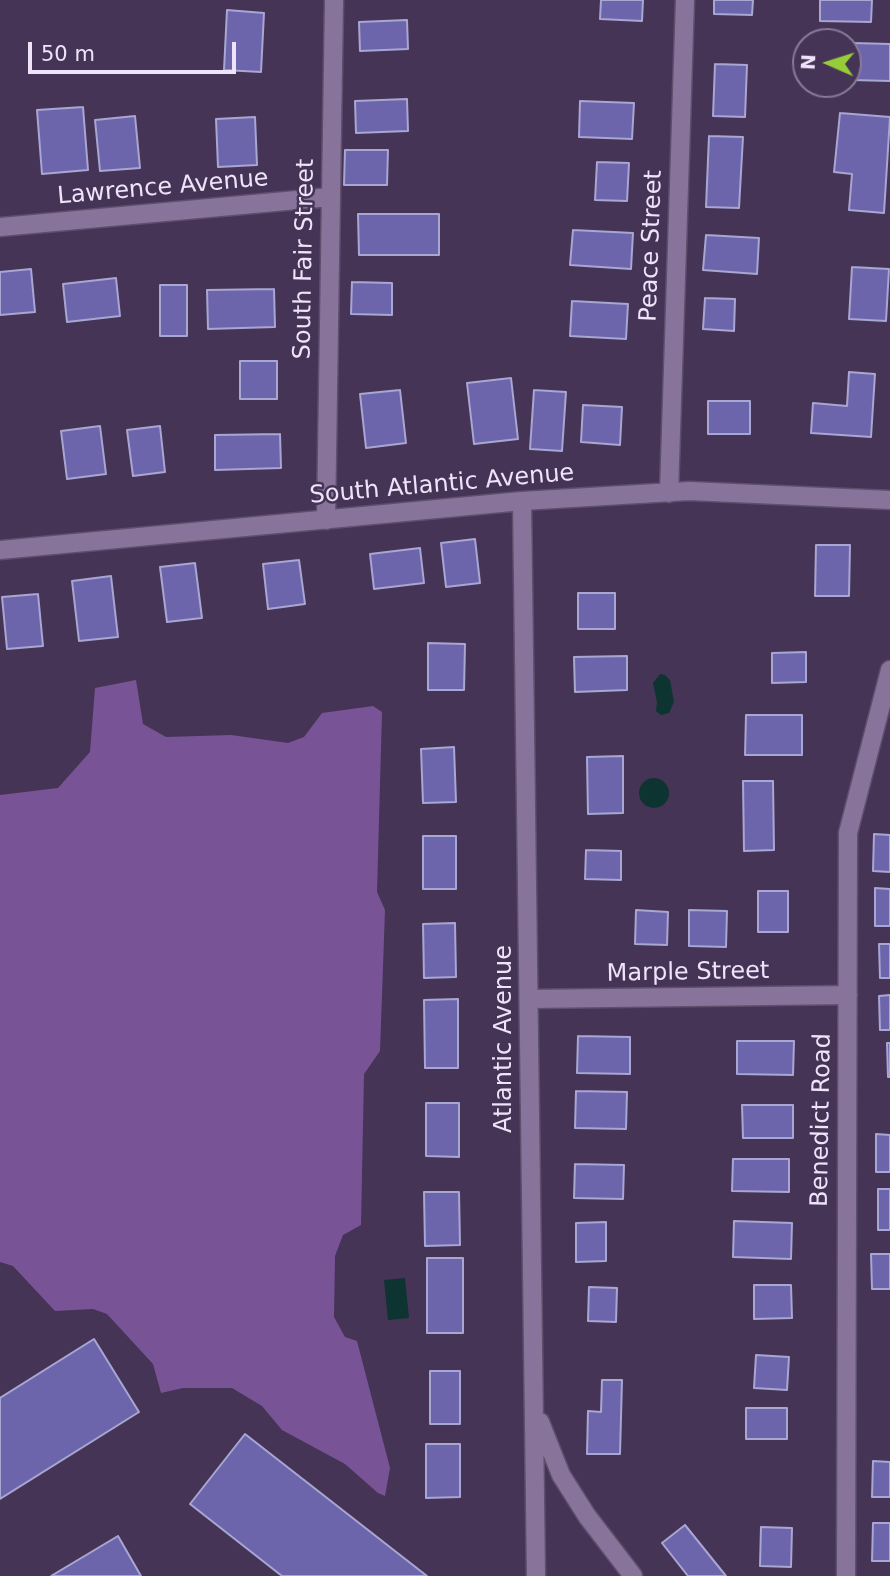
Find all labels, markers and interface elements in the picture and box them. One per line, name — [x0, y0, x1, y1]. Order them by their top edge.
scale bar — [32, 28, 240, 72]
north arrow — [792, 28, 862, 98]
text: 50 m — [41, 42, 95, 66]
text: N — [797, 53, 819, 71]
street label: South Fair Street — [289, 158, 321, 360]
street label: Lawrence Avenue — [56, 164, 270, 212]
street label: Peace Street — [635, 170, 669, 322]
street label: South Atlantic Avenue — [309, 459, 575, 511]
street label: Atlantic Avenue — [491, 945, 519, 1133]
street label: Marple Street — [607, 957, 769, 989]
street label: Benedict Road — [806, 1033, 838, 1207]

